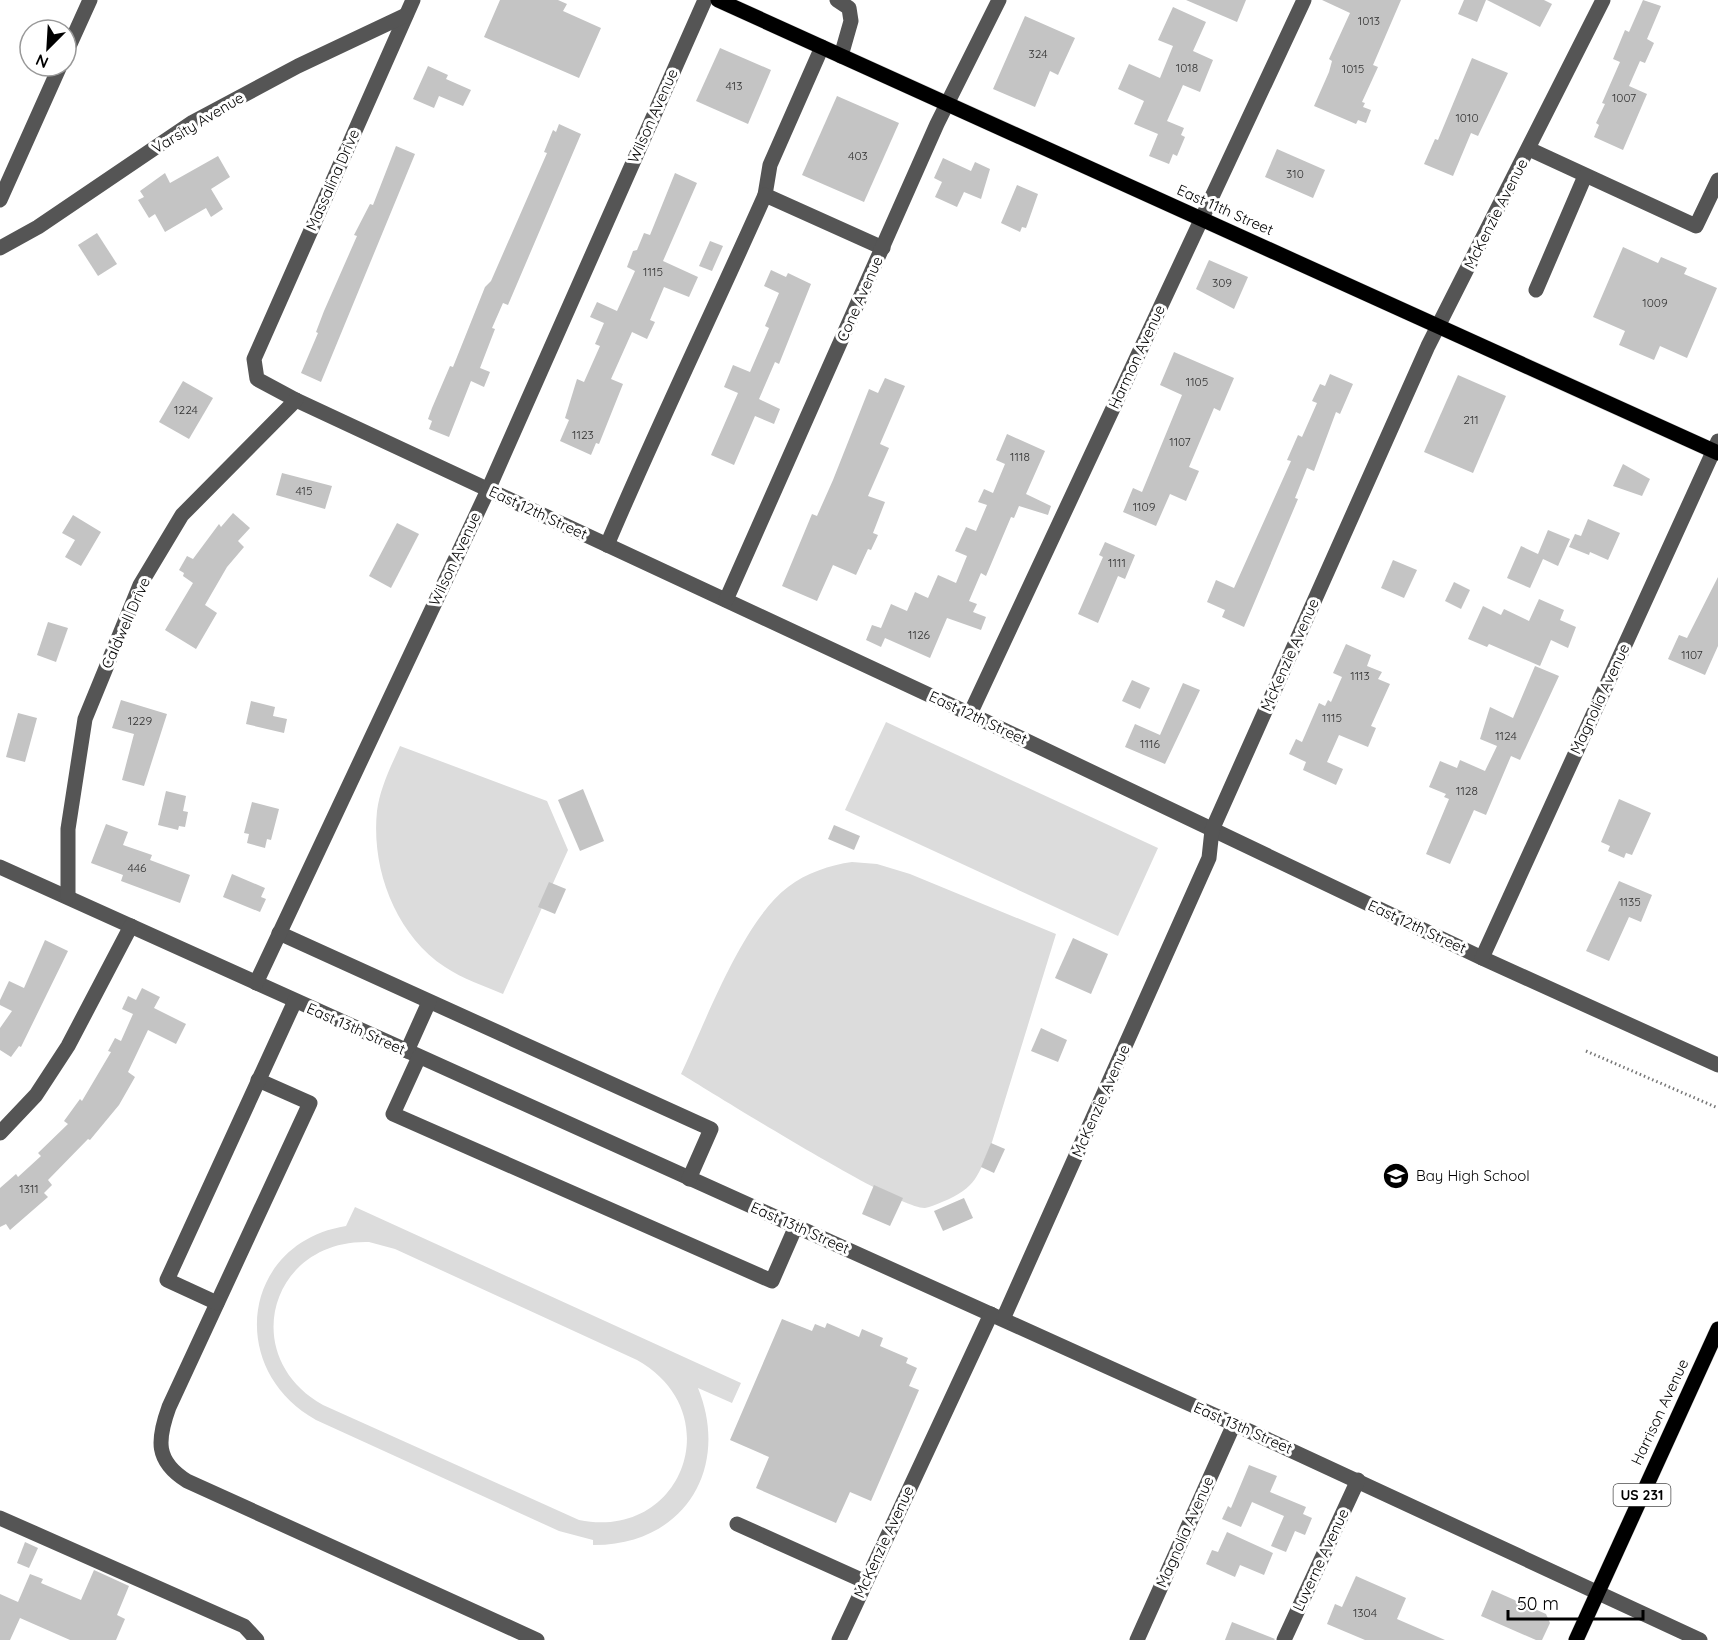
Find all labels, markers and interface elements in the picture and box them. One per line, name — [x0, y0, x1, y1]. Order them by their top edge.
house number: 1013 — [1358, 13, 1380, 28]
north arrow — [18, 18, 78, 78]
house number: 324 — [1028, 46, 1048, 61]
text: N — [32, 50, 51, 73]
house number: 1018 — [1176, 60, 1198, 75]
house number: 1015 — [1342, 61, 1364, 76]
street label: Wilson Avenue — [623, 66, 682, 166]
house number: 413 — [726, 78, 742, 93]
street label: Varsity Avenue — [148, 88, 247, 157]
house number: 1007 — [1612, 90, 1636, 105]
house number: 1010 — [1455, 110, 1479, 125]
street label: Massalina Drive — [302, 126, 363, 234]
house number: 403 — [848, 148, 868, 163]
street label: McKenzie Avenue — [1460, 155, 1532, 272]
house number: 310 — [1286, 166, 1304, 181]
street label: East 11th Street — [1174, 180, 1276, 239]
street label: Cone Avenue — [832, 253, 887, 344]
house number: 1115 — [643, 264, 663, 279]
house number: 309 — [1212, 275, 1232, 290]
house number: 1009 — [1642, 295, 1668, 310]
street label: Harmon Avenue — [1104, 302, 1169, 412]
house number: 1105 — [1186, 374, 1208, 389]
house number: 1224 — [174, 402, 198, 417]
house number: 211 — [1463, 412, 1479, 427]
house number: 1123 — [572, 427, 594, 442]
house number: 1107 — [1169, 434, 1191, 449]
house number: 1118 — [1010, 449, 1030, 464]
street label: East 12th Street — [486, 481, 590, 544]
house number: 415 — [295, 483, 313, 498]
house number: 1109 — [1133, 499, 1156, 514]
street label: Wilson Avenue — [425, 509, 485, 609]
house number: 1111 — [1108, 555, 1126, 570]
street label: Caldwell Drive — [97, 574, 154, 671]
street label: McKenzie Avenue — [1256, 595, 1323, 714]
house number: 1126 — [908, 627, 931, 642]
street label: Magnolia Avenue — [1566, 641, 1633, 757]
house number: 1107 — [1681, 647, 1703, 662]
house number: 1113 — [1350, 668, 1370, 683]
street label: East 12th Street — [926, 686, 1030, 749]
house number: 1115 — [1322, 710, 1342, 725]
house number: 1229 — [128, 713, 153, 728]
house number: 1124 — [1495, 728, 1517, 743]
house number: 1116 — [1140, 736, 1160, 751]
house number: 1128 — [1456, 783, 1478, 798]
house number: 446 — [127, 860, 147, 875]
house number: 1135 — [1619, 894, 1641, 909]
street label: East 12th Street — [1365, 895, 1469, 958]
street label: East 13th Street — [304, 998, 408, 1059]
street label: McKenzie Avenue — [1067, 1041, 1134, 1160]
school or university icon: Bay High School — [1381, 1161, 1411, 1191]
place label: Bay High School — [1416, 1166, 1530, 1185]
house number: 1311 — [19, 1181, 39, 1196]
street label: East 13th Street — [748, 1197, 852, 1258]
street label: Harrison Avenue — [1627, 1356, 1692, 1468]
street label: East 13th Street — [1191, 1397, 1295, 1458]
street label: Magnolia Avenue — [1152, 1473, 1218, 1590]
street label: McKenzie Avenue — [849, 1483, 918, 1601]
road number: US 231 — [1614, 1484, 1670, 1506]
street label: Luverne Avenue — [1288, 1505, 1353, 1614]
scale bar — [1508, 1583, 1643, 1621]
text: 50 m — [1517, 1592, 1559, 1615]
house number: 1304 — [1353, 1605, 1377, 1620]

